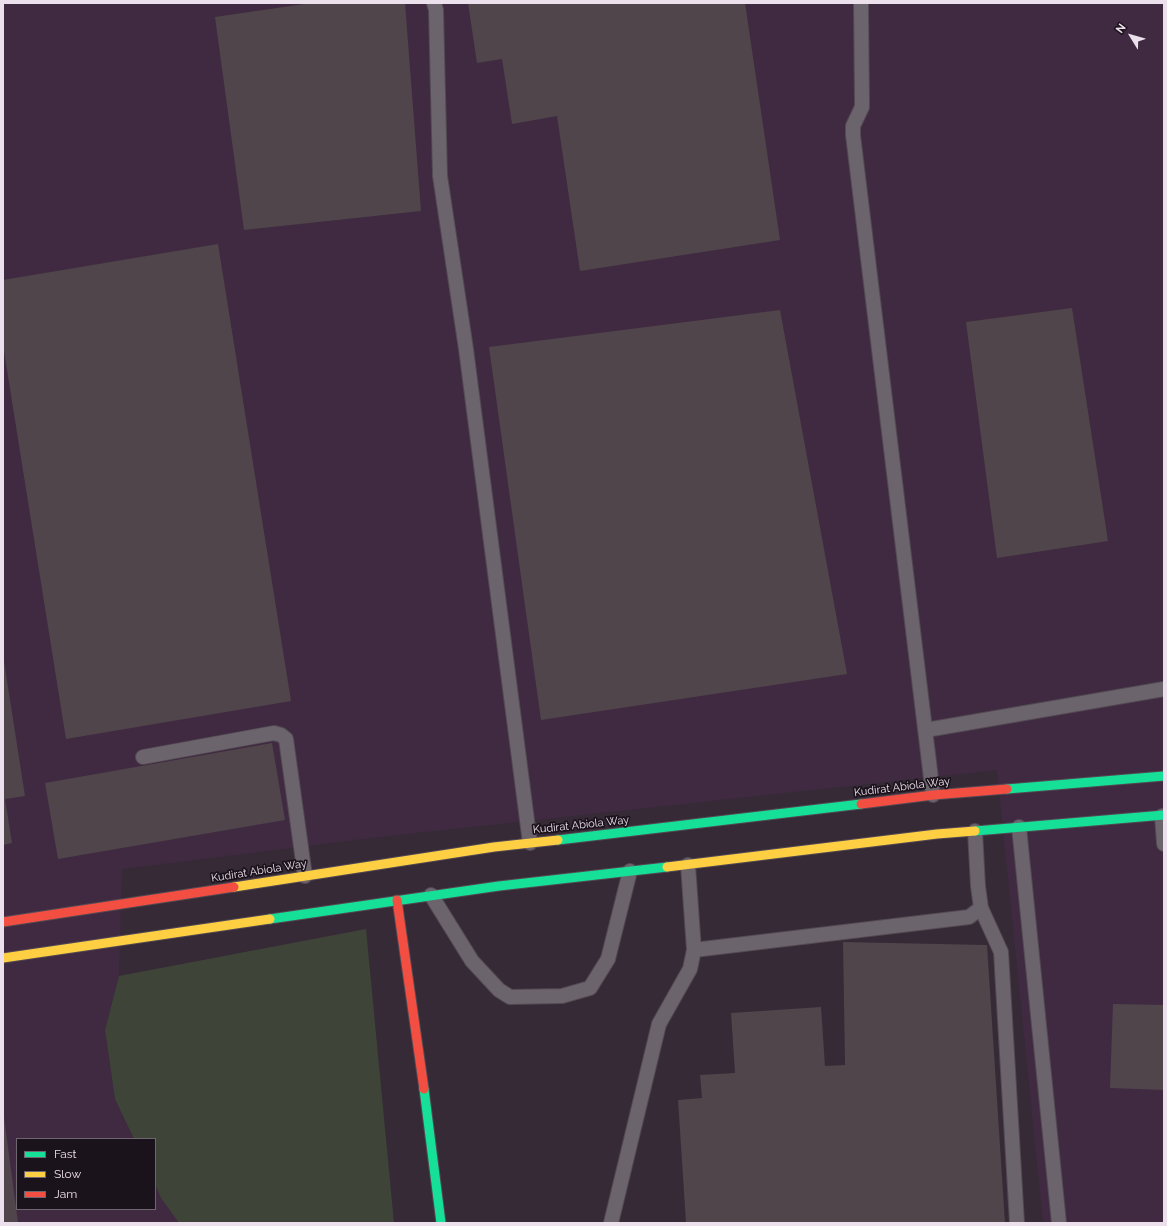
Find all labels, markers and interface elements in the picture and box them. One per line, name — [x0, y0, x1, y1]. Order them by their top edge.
north arrow — [1111, 16, 1151, 56]
text: N — [1113, 21, 1129, 36]
street label: Kudirat Abiola Way — [853, 775, 951, 799]
street label: Kudirat Abiola Way — [532, 813, 630, 837]
street label: Kudirat Abiola Way — [210, 857, 308, 885]
legend — [16, 1138, 156, 1210]
text: Fast — [54, 1147, 77, 1161]
text: Slow — [54, 1167, 81, 1181]
text: Jam — [54, 1187, 77, 1201]

